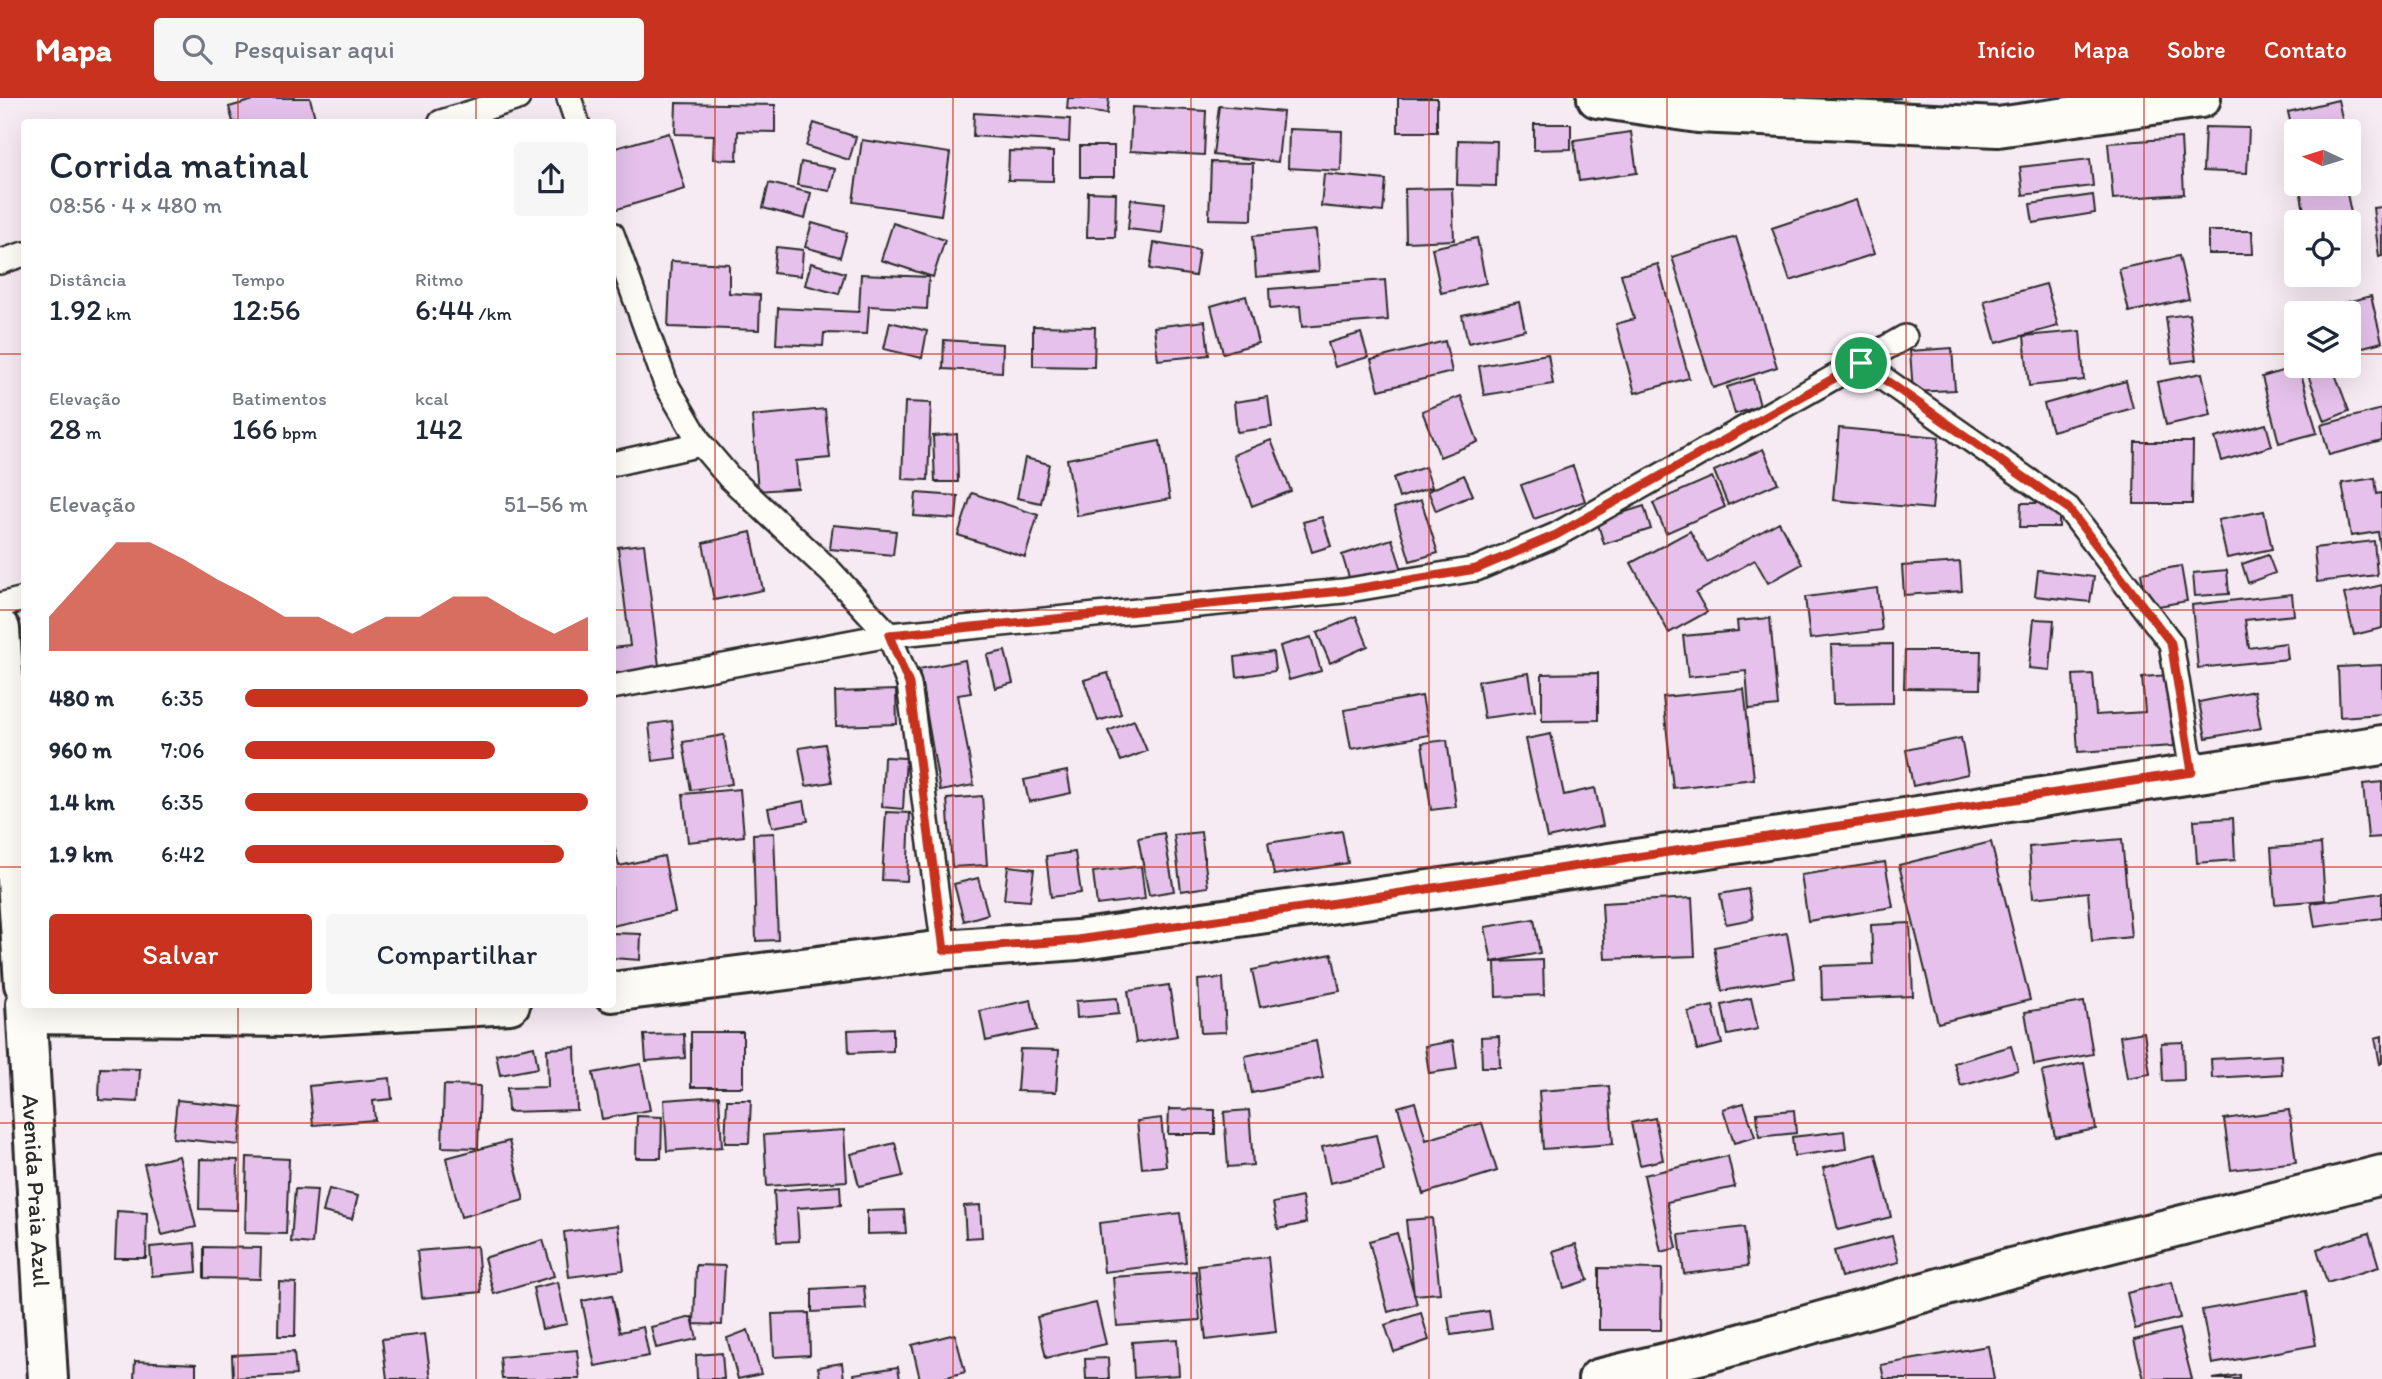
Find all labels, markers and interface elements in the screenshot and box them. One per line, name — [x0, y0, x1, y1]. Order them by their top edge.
search box — [154, 18, 644, 81]
text: Mapa — [35, 30, 112, 69]
icon: search — [178, 30, 216, 68]
text: Pesquisar aqui — [234, 33, 395, 65]
text: Início — [1977, 35, 2035, 64]
text: Mapa — [2073, 35, 2129, 64]
text: Sobre — [2167, 35, 2226, 64]
text: Contato — [2264, 35, 2347, 64]
north arrow — [2284, 119, 2361, 196]
map controls — [2284, 119, 2361, 378]
text: Corrida matinal — [49, 142, 309, 188]
button: share — [514, 142, 588, 216]
text: 08:56 · 4 × 480 m — [49, 191, 222, 219]
button: locate — [2284, 210, 2361, 287]
text: Distância — [49, 268, 126, 291]
text: Tempo — [232, 268, 285, 291]
text: Ritmo — [415, 268, 463, 291]
text: 1.92 — [49, 291, 102, 328]
text: 12:56 — [232, 291, 301, 328]
text: 6:44 — [415, 291, 474, 328]
button: layers — [2284, 301, 2361, 378]
text: km — [102, 302, 131, 325]
text: /km — [474, 302, 512, 325]
pin — [1831, 333, 1891, 393]
icon: arrive — [1842, 344, 1880, 382]
text: Elevação — [49, 387, 121, 410]
text: Batimentos — [232, 387, 327, 410]
text: kcal — [415, 387, 449, 410]
text: 28 — [49, 410, 81, 447]
text: 166 — [232, 410, 278, 447]
text: 142 — [415, 410, 463, 447]
text: m — [81, 421, 102, 444]
text: bpm — [278, 421, 317, 444]
text: Elevação — [49, 490, 136, 518]
text: 51–56 m — [504, 490, 588, 518]
text: 480 m — [49, 684, 114, 712]
text: 6:35 — [161, 684, 203, 712]
text: 960 m — [49, 736, 112, 764]
text: 7:06 — [161, 736, 204, 764]
text: 1.4 km — [49, 788, 115, 816]
text: 6:35 — [161, 788, 203, 816]
text: 1.9 km — [49, 840, 113, 868]
text: 6:42 — [161, 840, 205, 868]
button: Salvar — [49, 914, 312, 994]
button: Compartilhar — [326, 914, 588, 994]
street label: Avenida Praia Azul — [17, 1093, 57, 1288]

